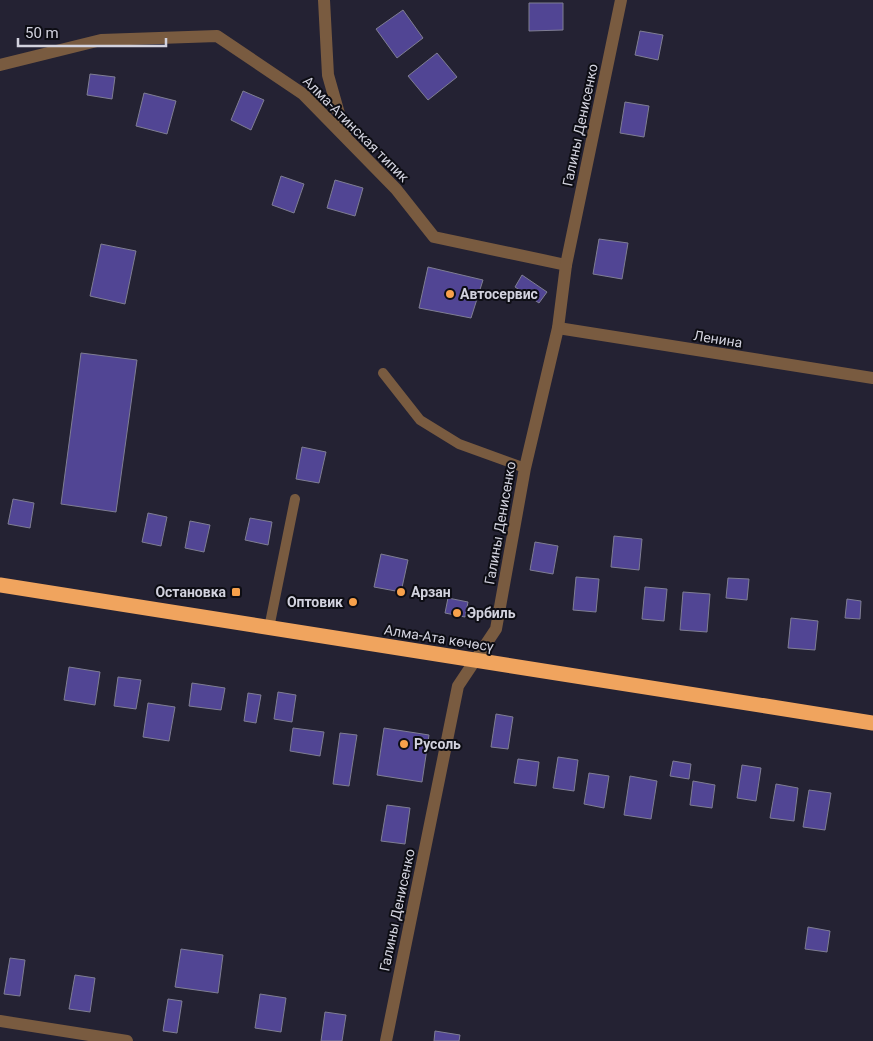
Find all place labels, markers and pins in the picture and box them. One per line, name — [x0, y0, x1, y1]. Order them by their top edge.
place label: Автосервис — [460, 286, 538, 302]
marker: Автосервис — [444, 288, 456, 300]
place label: Остановка — [155, 584, 227, 600]
place label: Арзан — [411, 584, 451, 600]
marker: Остановка — [230, 586, 242, 598]
marker: Арзан — [395, 586, 407, 598]
place label: Оптовик — [287, 594, 343, 610]
marker: Оптовик — [347, 596, 359, 608]
place label: Эрбиль — [467, 605, 516, 621]
marker: Эрбиль — [451, 607, 463, 619]
place label: Русоль — [414, 736, 461, 752]
marker: Русоль — [398, 738, 410, 750]

